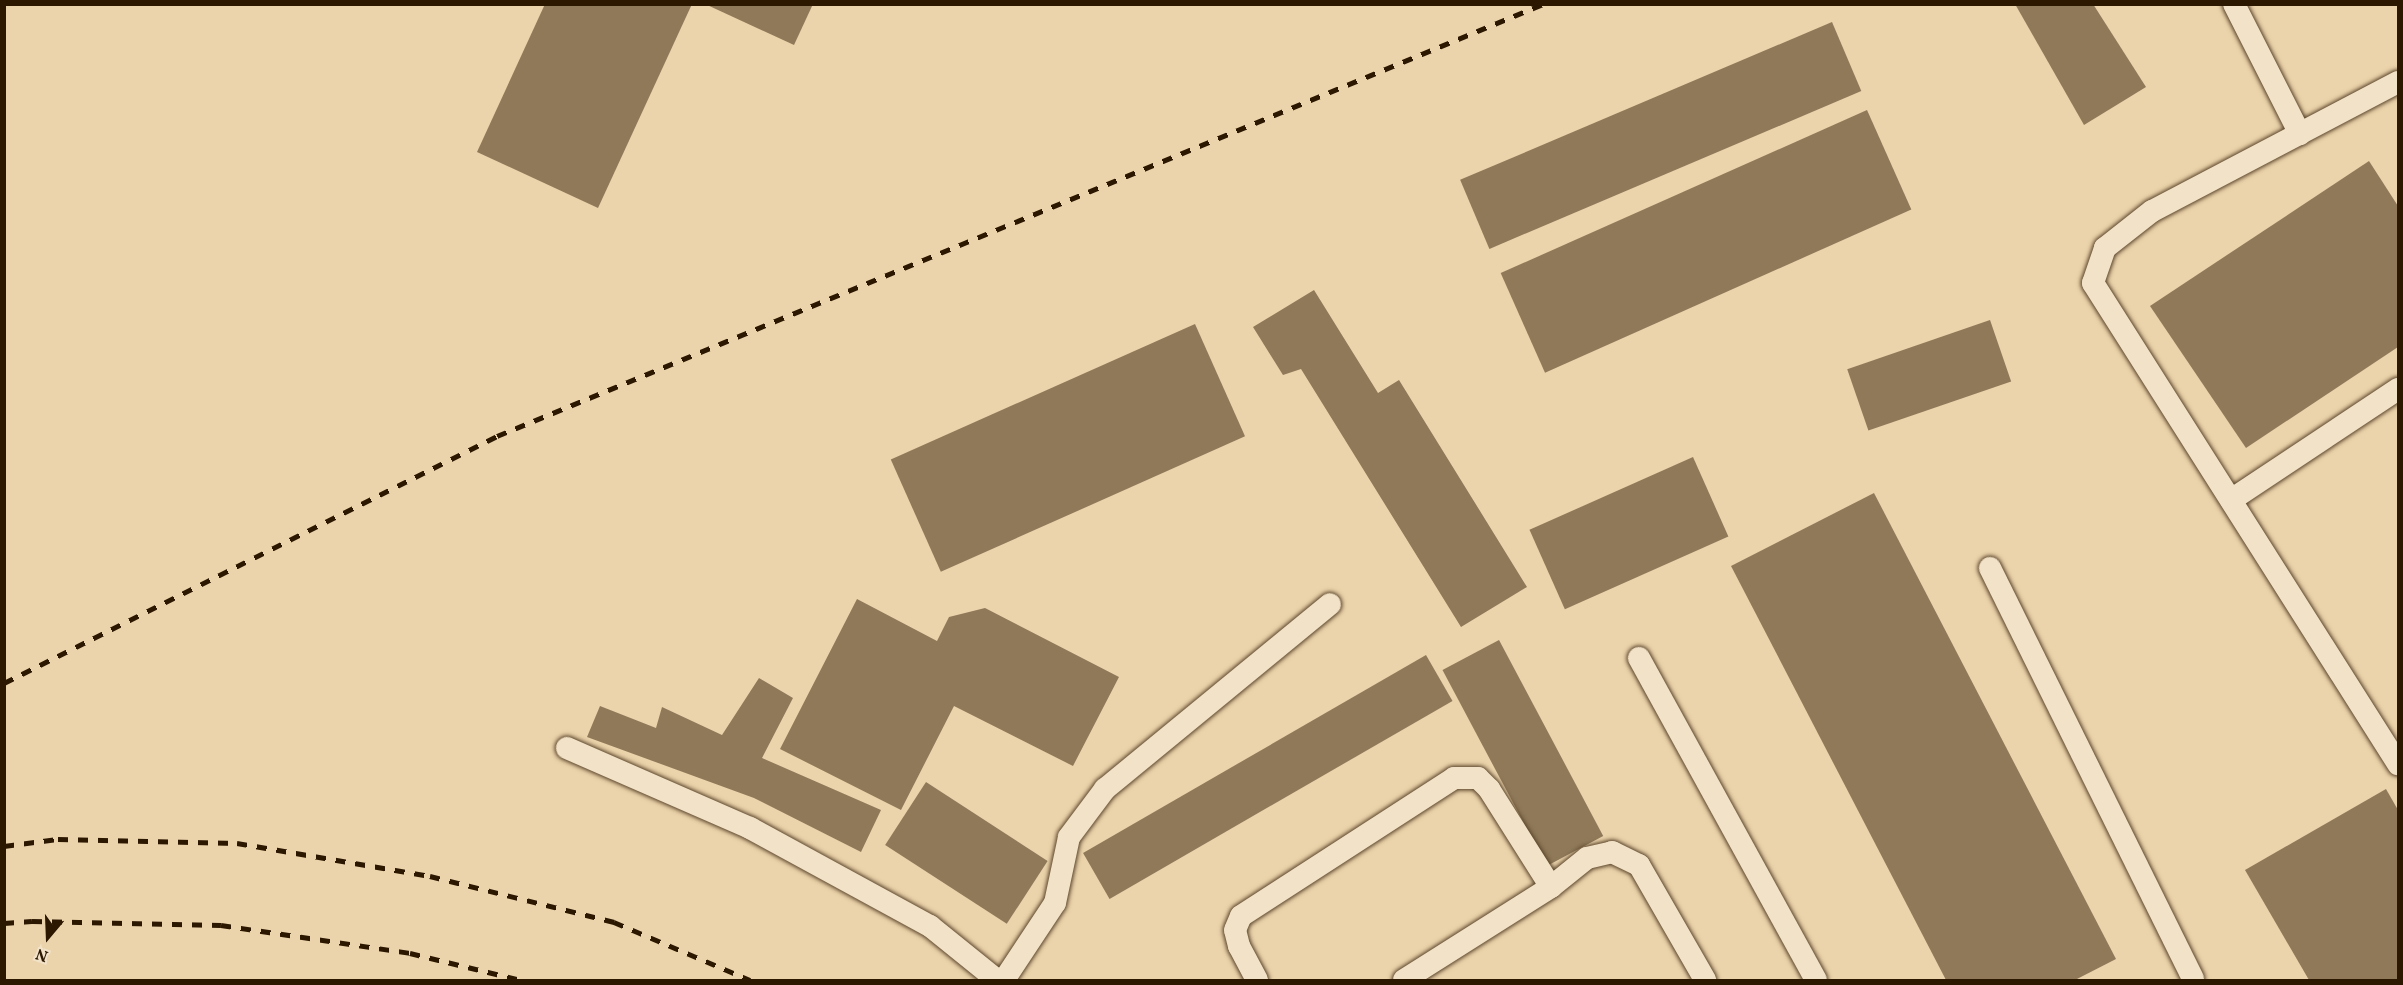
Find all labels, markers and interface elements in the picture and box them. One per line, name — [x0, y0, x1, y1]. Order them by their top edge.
north arrow — [18, 907, 78, 967]
text: N — [33, 942, 51, 966]

